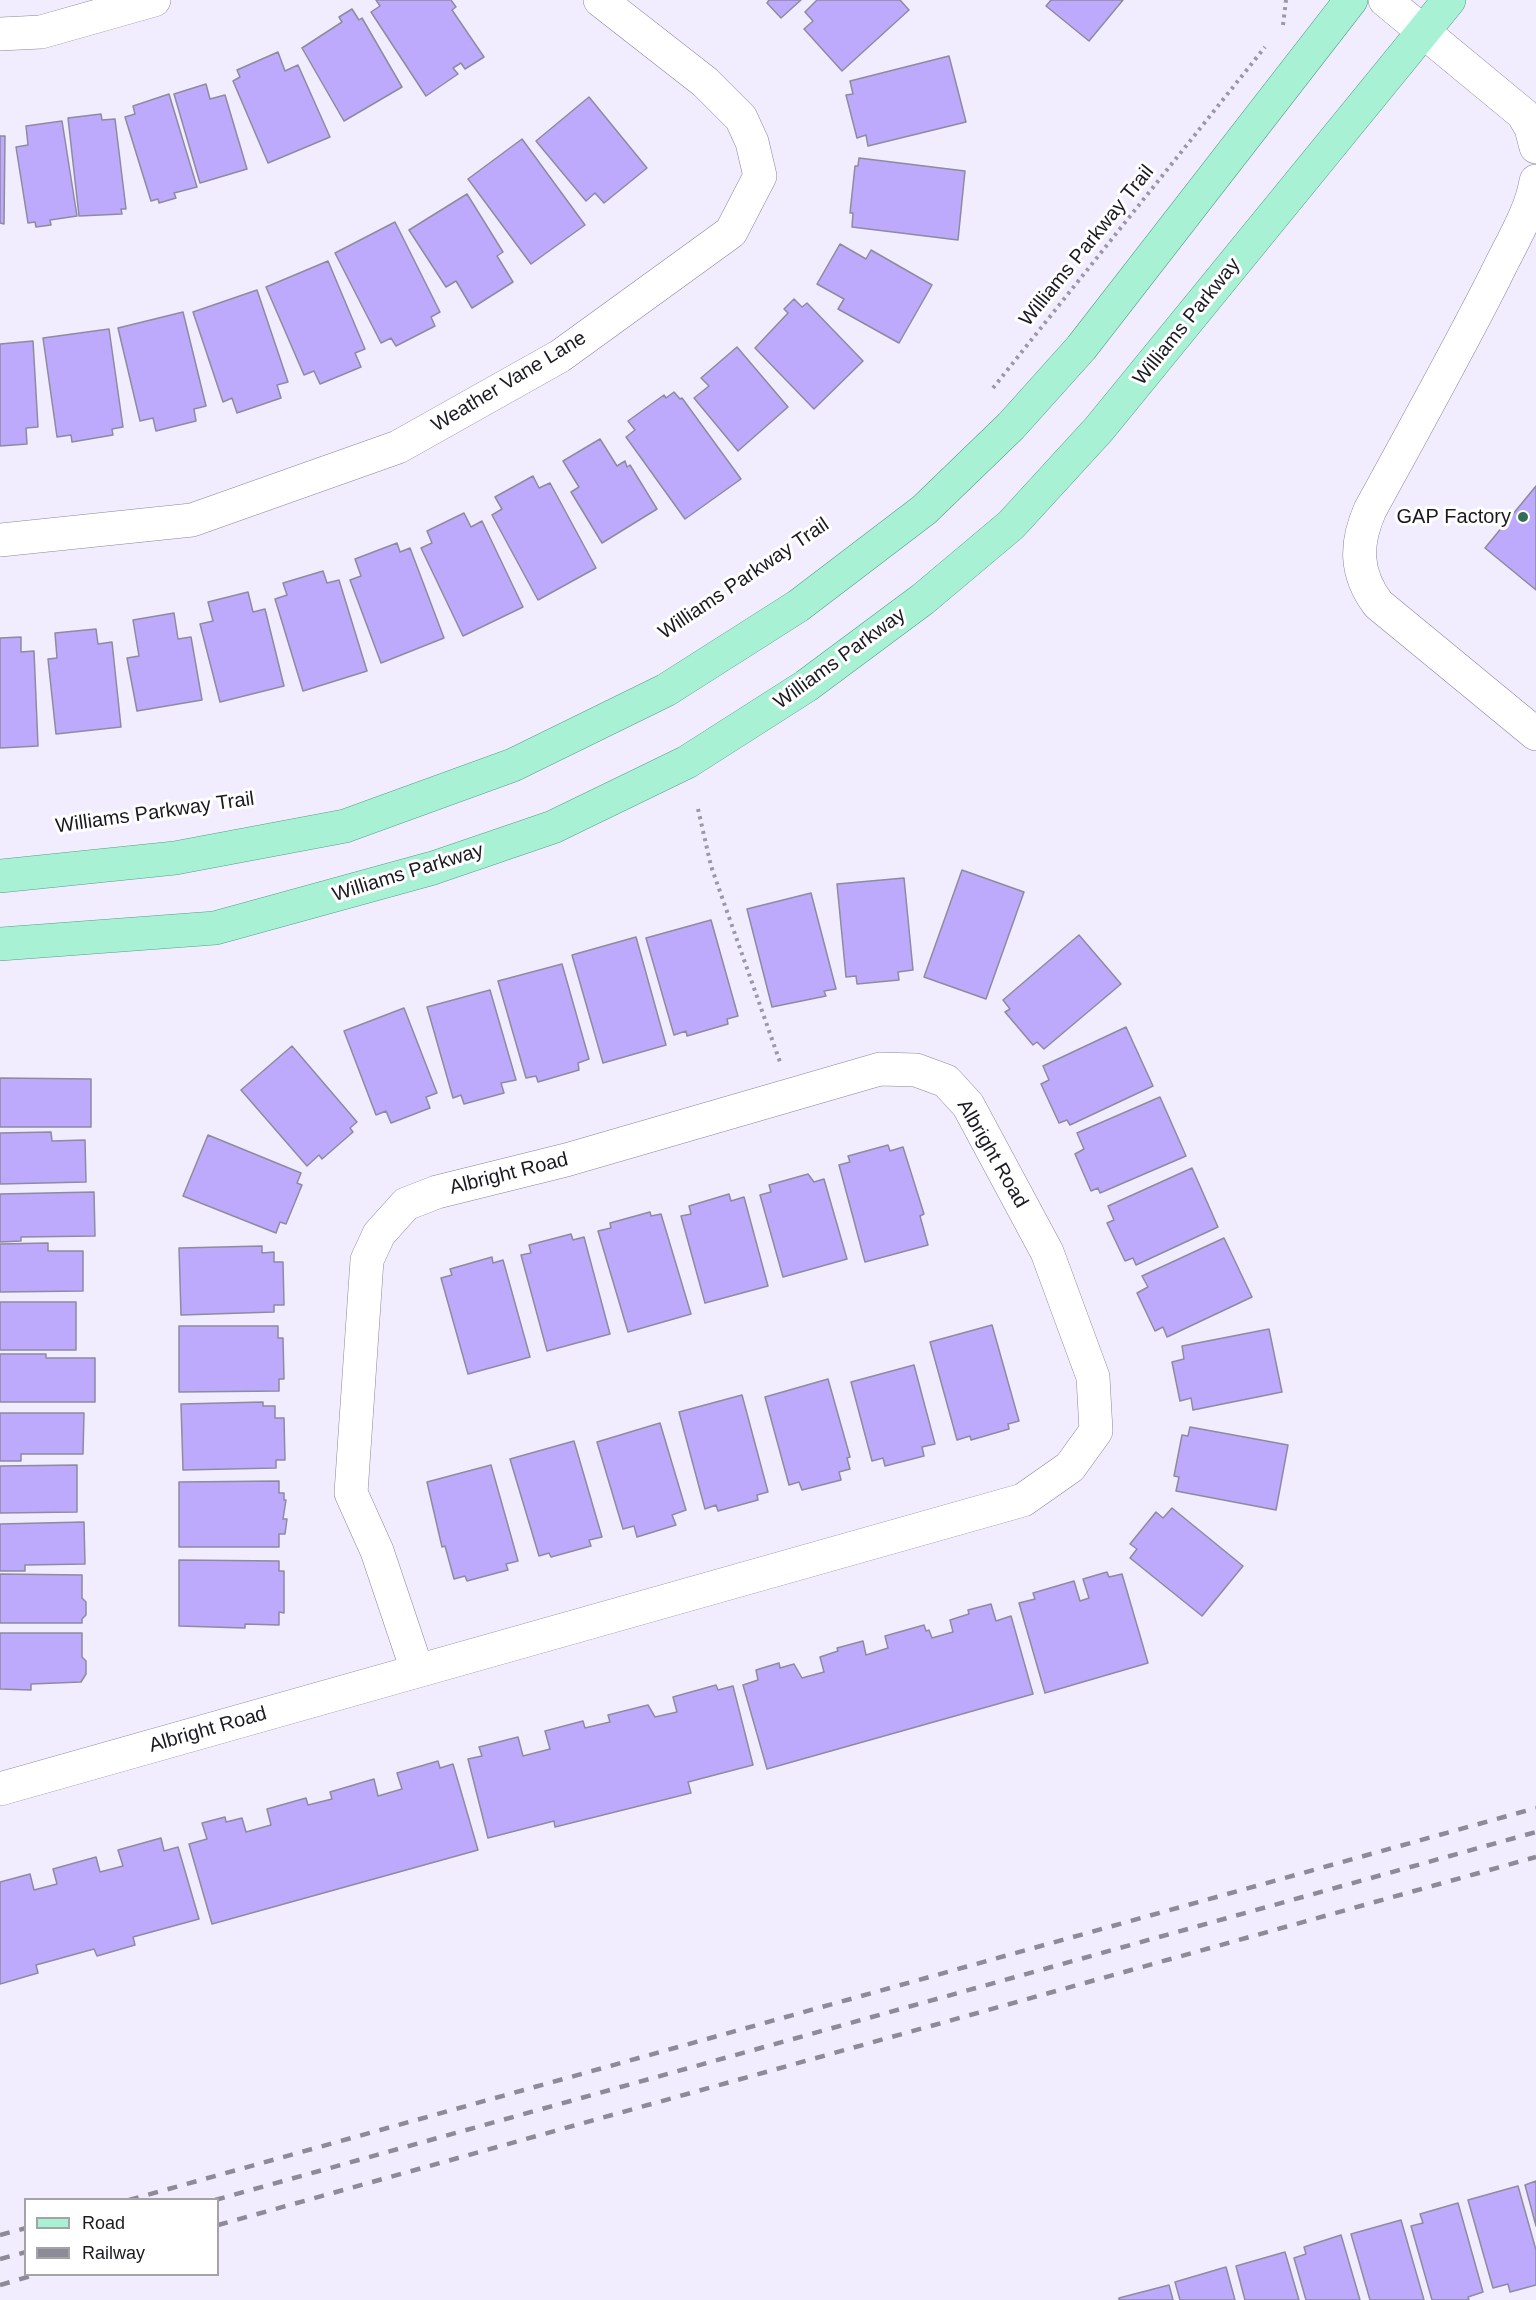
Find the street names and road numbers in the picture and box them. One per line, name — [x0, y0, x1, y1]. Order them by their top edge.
street label: Williams Parkway Trail — [1015, 161, 1159, 331]
street label: Williams Parkway — [1128, 254, 1246, 390]
street label: Weather Vane Lane — [427, 326, 591, 438]
street label: Williams Parkway Trail — [654, 513, 834, 645]
street label: Williams Parkway — [770, 603, 910, 715]
street label: Williams Parkway Trail — [54, 787, 256, 839]
street label: Williams Parkway — [330, 839, 486, 907]
street label: Albright Road — [951, 1096, 1033, 1212]
street label: Albright Road — [447, 1148, 571, 1200]
street label: Albright Road — [146, 1702, 270, 1758]

